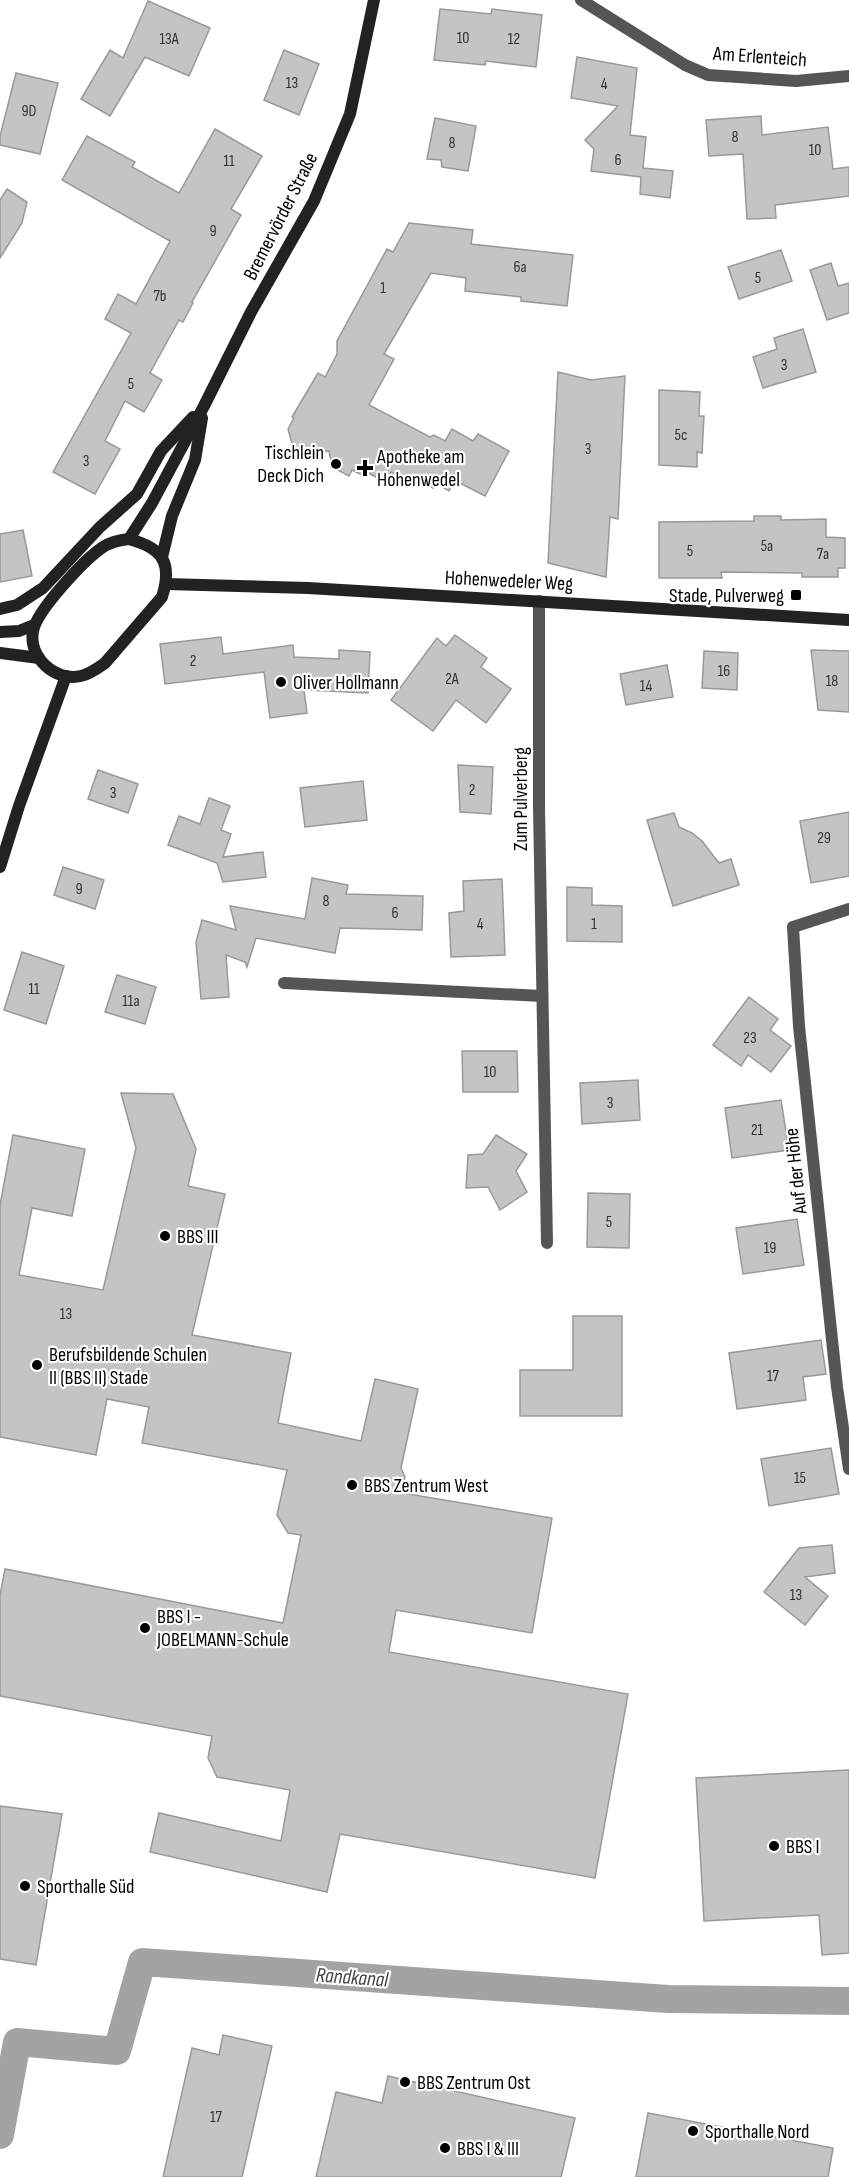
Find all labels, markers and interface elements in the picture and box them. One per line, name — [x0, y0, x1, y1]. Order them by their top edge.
house number: 10 — [457, 29, 469, 48]
house number: 13A — [159, 30, 179, 49]
house number: 12 — [508, 30, 520, 49]
street label: Am Erlenteich — [711, 42, 807, 72]
house number: 13 — [286, 74, 298, 93]
house number: 4 — [601, 75, 608, 94]
house number: 9D — [22, 102, 37, 121]
house number: 8 — [731, 128, 739, 147]
house number: 8 — [448, 134, 456, 153]
house number: 10 — [809, 141, 821, 160]
street label: Bremervörder Straße — [238, 149, 323, 284]
house number: 6 — [614, 151, 622, 170]
house number: 11 — [223, 152, 235, 171]
house number: 9 — [209, 222, 217, 241]
house number: 6a — [513, 258, 527, 277]
house number: 5 — [755, 269, 761, 288]
house number: 1 — [380, 279, 386, 298]
house number: 7b — [153, 287, 167, 306]
house number: 3 — [781, 356, 787, 375]
house number: 5 — [128, 375, 134, 394]
house number: 5c — [675, 426, 687, 445]
house number: 3 — [585, 440, 591, 459]
place label: Tischlein Deck Dich — [257, 441, 324, 488]
place label: Apotheke am Hohenwedel — [376, 445, 464, 492]
house number: 3 — [83, 452, 89, 471]
marker: Tischlein Deck Dich — [329, 457, 343, 471]
marker: Apotheke am Hohenwedel — [358, 461, 372, 475]
house number: 5a — [761, 537, 773, 556]
house number: 5 — [687, 542, 693, 561]
house number: 7a — [817, 545, 829, 564]
street label: Hohenwedeler Weg — [444, 566, 574, 596]
place label: Stade, Pulverweg — [669, 584, 784, 608]
marker: Stade, Pulverweg — [789, 588, 803, 602]
house number: 2 — [190, 652, 196, 671]
house number: 16 — [718, 662, 730, 681]
house number: 2A — [445, 670, 459, 689]
place label: Oliver Hollmann — [293, 671, 399, 695]
house number: 18 — [826, 672, 838, 691]
marker: Oliver Hollmann — [274, 675, 288, 689]
house number: 14 — [640, 677, 652, 696]
street label: Zum Pulverberg — [509, 747, 533, 851]
house number: 2 — [469, 781, 475, 800]
house number: 3 — [110, 784, 116, 803]
house number: 29 — [817, 829, 831, 848]
house number: 9 — [75, 880, 83, 899]
house number: 8 — [322, 892, 330, 911]
house number: 6 — [391, 904, 399, 923]
house number: 4 — [477, 915, 484, 934]
house number: 1 — [591, 915, 597, 934]
house number: 11 — [28, 980, 40, 999]
house number: 11a — [122, 992, 140, 1011]
house number: 23 — [743, 1029, 757, 1048]
house number: 10 — [484, 1063, 496, 1082]
house number: 3 — [607, 1094, 613, 1113]
house number: 21 — [751, 1121, 764, 1140]
street label: Auf der Höhe — [780, 1127, 813, 1216]
house number: 5 — [606, 1213, 612, 1232]
place label: BBS III — [177, 1225, 219, 1249]
marker: BBS III — [158, 1229, 172, 1243]
house number: 19 — [764, 1239, 776, 1258]
house number: 13 — [60, 1305, 72, 1324]
place label: Berufsbildende Schulen II (BBS II) Stade — [49, 1343, 207, 1390]
marker: Berufsbildende Schulen II (BBS II) Stade — [30, 1358, 44, 1372]
house number: 17 — [767, 1367, 780, 1386]
house number: 15 — [794, 1469, 806, 1488]
place label: BBS Zentrum West — [364, 1474, 488, 1498]
marker: BBS Zentrum West — [345, 1478, 359, 1492]
house number: 13 — [790, 1586, 802, 1605]
place label: BBS I - JOBELMANN-Schule — [156, 1605, 289, 1652]
marker: BBS I - JOBELMANN-Schule — [138, 1621, 152, 1635]
place label: BBS I — [786, 1835, 820, 1859]
marker: BBS I — [767, 1839, 781, 1853]
place label: Sporthalle Süd — [37, 1875, 134, 1899]
marker: Sporthalle Süd — [18, 1879, 32, 1893]
water label: Randkanal — [315, 1963, 390, 1993]
place label: BBS Zentrum Ost — [417, 2071, 531, 2095]
marker: BBS Zentrum Ost — [398, 2075, 412, 2089]
house number: 17 — [210, 2108, 223, 2127]
place label: Sporthalle Nord — [705, 2120, 809, 2144]
marker: Sporthalle Nord — [686, 2124, 700, 2138]
place label: BBS I & III — [457, 2137, 519, 2161]
marker: BBS I & III — [438, 2141, 452, 2155]

